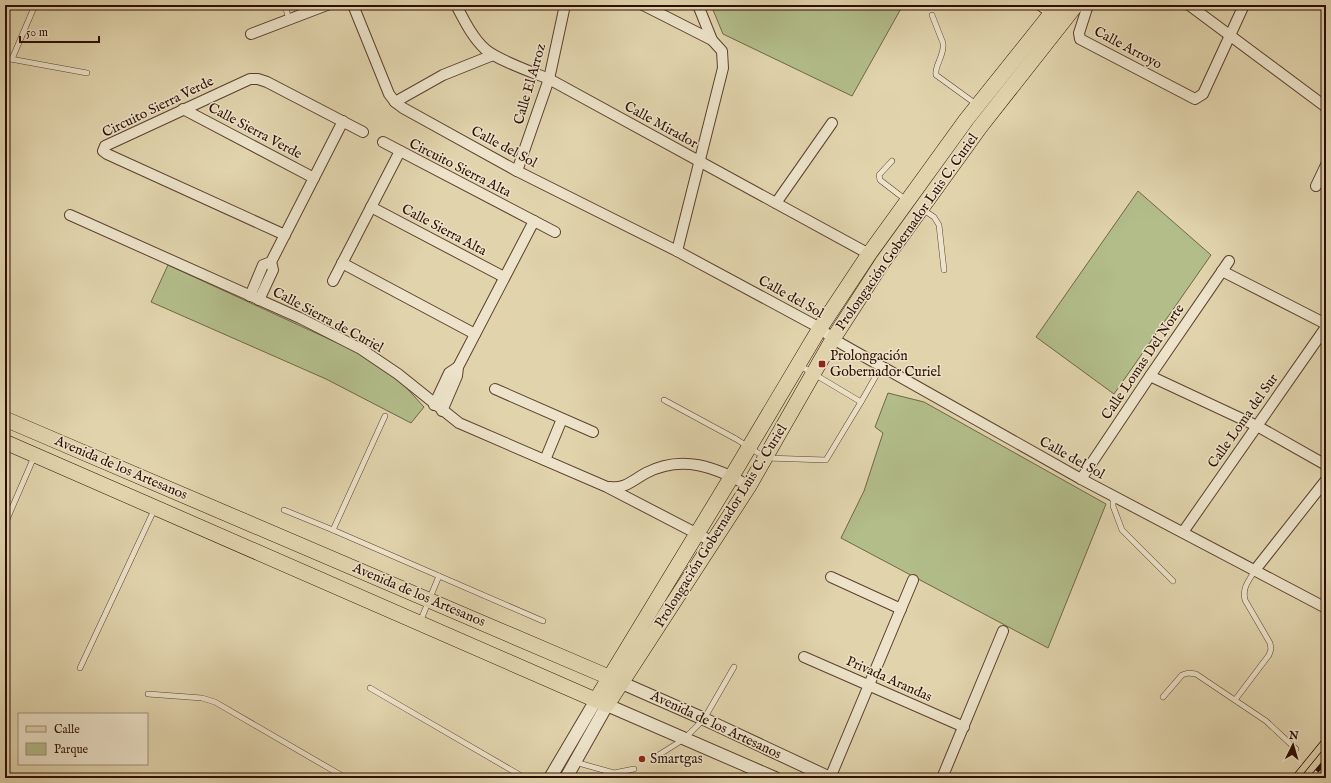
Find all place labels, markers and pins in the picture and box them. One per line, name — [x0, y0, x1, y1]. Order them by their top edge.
place label: Prolongación Gobernador Curiel — [830, 347, 941, 381]
marker: Prolongación Gobernador Curiel — [817, 359, 827, 369]
place label: Smartgas — [650, 750, 703, 768]
marker: Smartgas — [637, 754, 647, 764]

